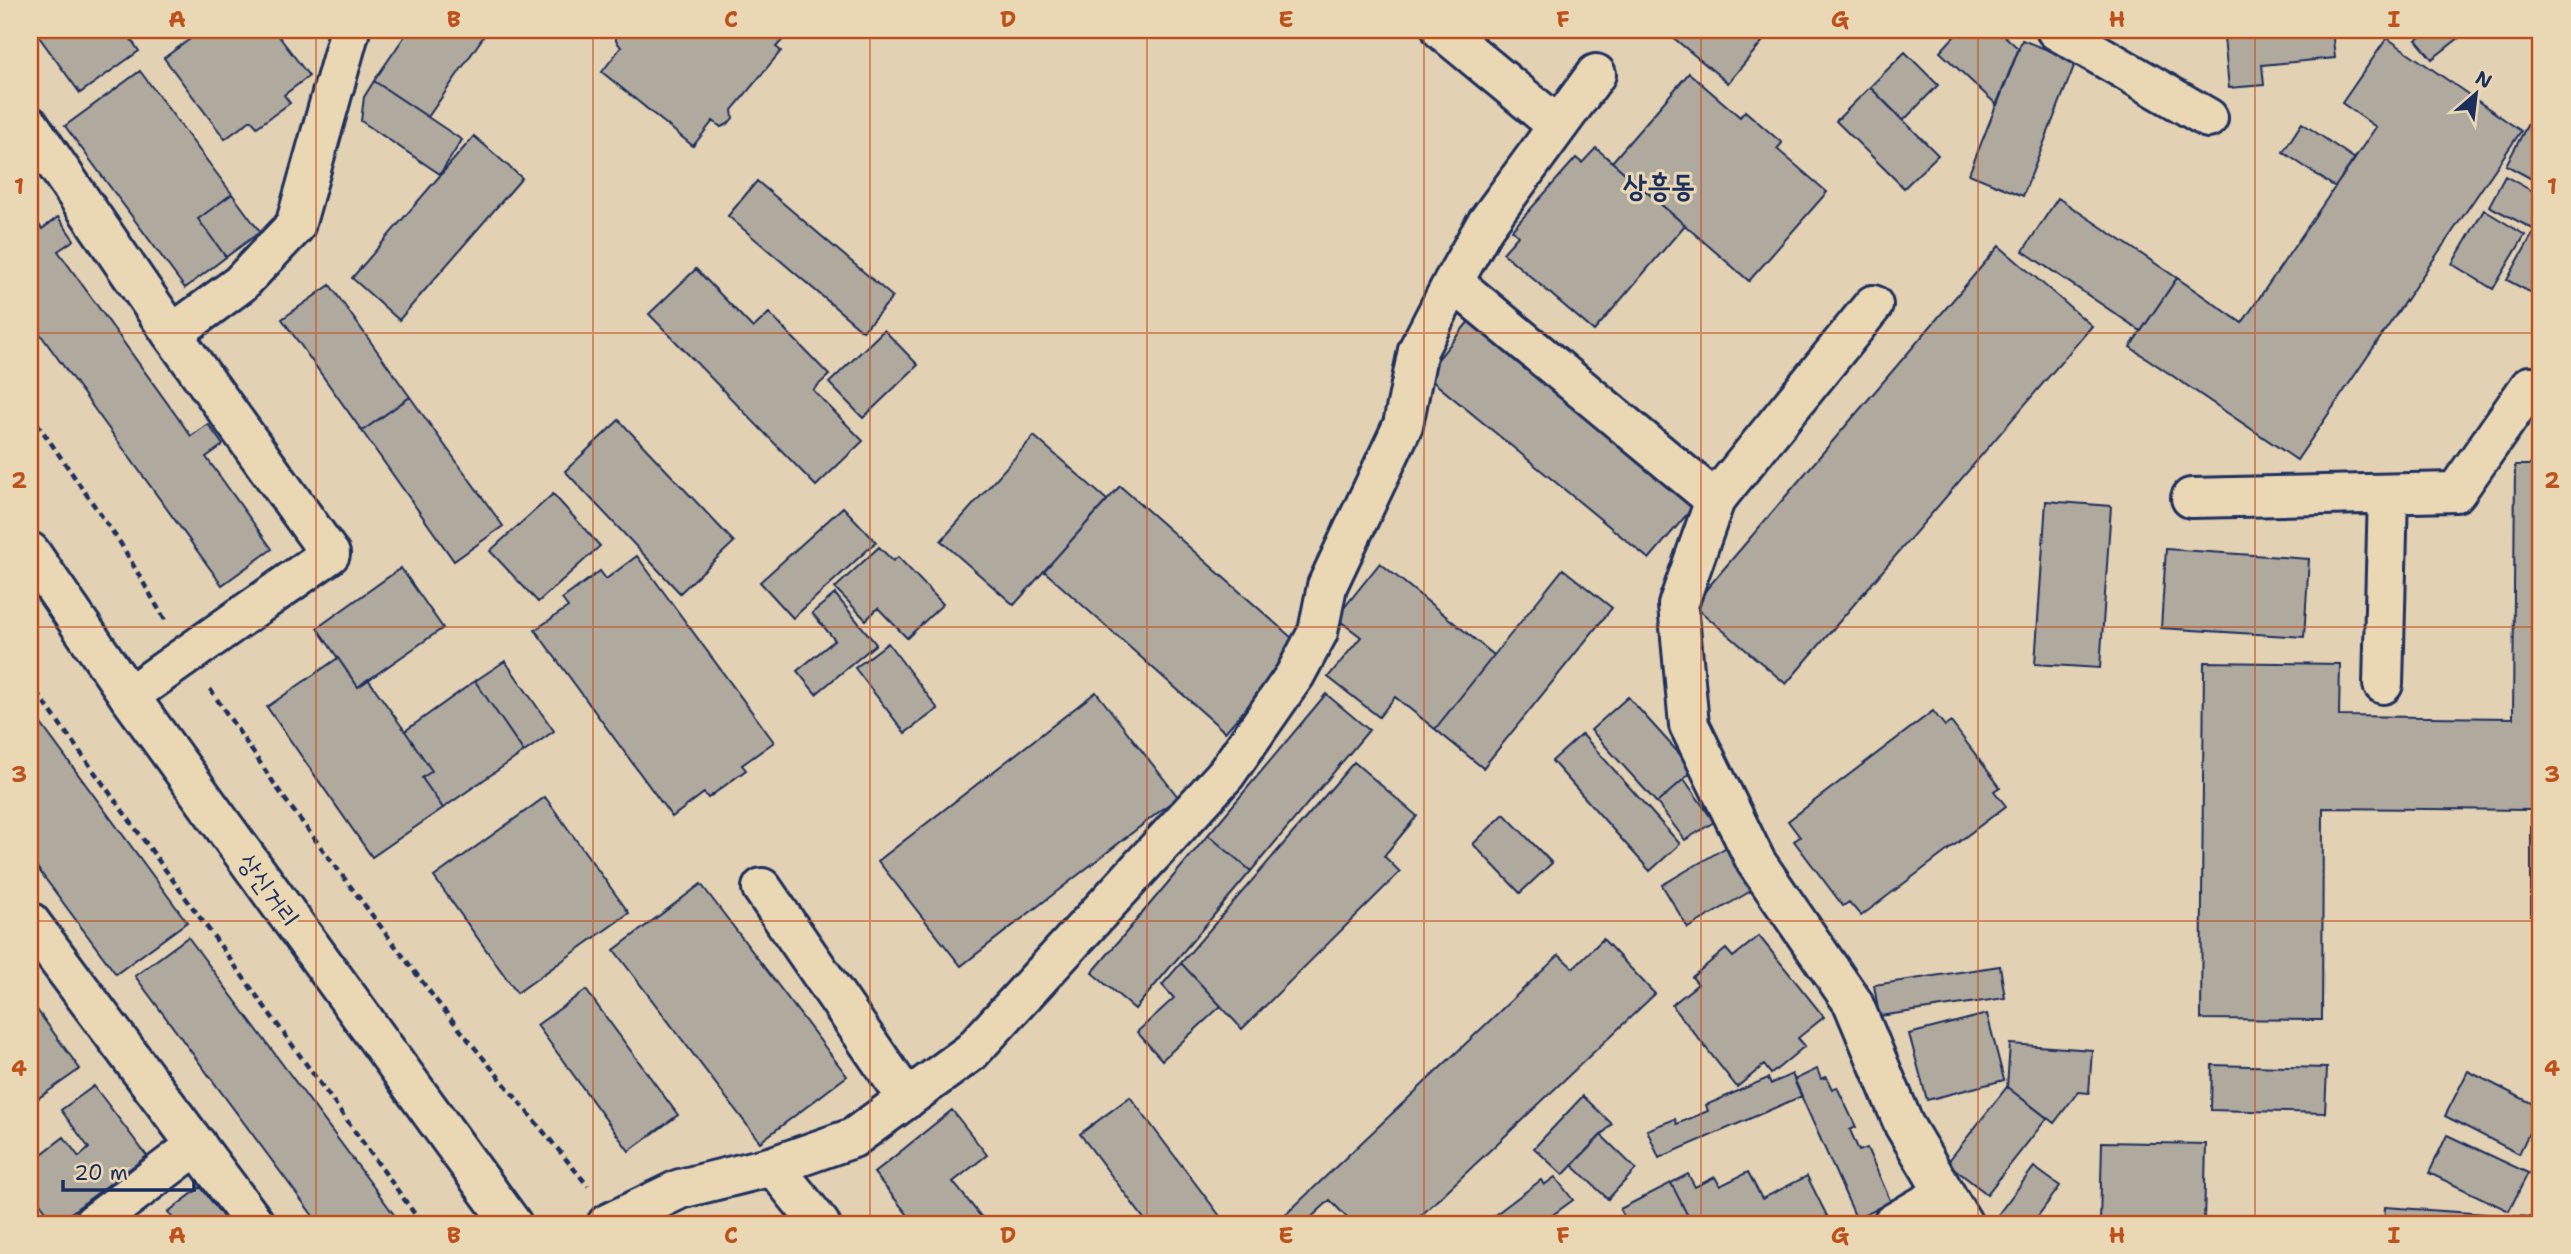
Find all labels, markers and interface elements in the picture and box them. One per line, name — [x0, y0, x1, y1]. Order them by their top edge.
text: A — [168, 4, 186, 34]
text: B — [447, 4, 461, 34]
text: C — [724, 4, 738, 34]
text: D — [1000, 4, 1016, 34]
text: E — [1278, 4, 1294, 34]
text: F — [1556, 4, 1570, 34]
text: G — [1831, 4, 1850, 34]
text: H — [2109, 4, 2125, 34]
text: I — [2388, 4, 2401, 34]
north arrow — [2442, 60, 2512, 130]
text: N — [2471, 65, 2496, 94]
district label: 상흥동 — [1623, 165, 1695, 206]
text: 1 — [14, 171, 24, 201]
text: 1 — [2547, 171, 2557, 201]
text: 2 — [11, 465, 27, 495]
text: 2 — [2544, 465, 2560, 495]
text: 3 — [11, 759, 27, 789]
text: 3 — [2544, 759, 2560, 789]
street label: 상신거리 — [231, 846, 308, 934]
text: 4 — [11, 1053, 27, 1083]
text: 4 — [2544, 1053, 2560, 1083]
scale bar — [63, 1149, 194, 1193]
text: 20 m — [74, 1159, 128, 1187]
text: A — [168, 1220, 186, 1250]
text: B — [447, 1220, 461, 1250]
text: C — [724, 1220, 738, 1250]
text: D — [1000, 1220, 1016, 1250]
text: E — [1278, 1220, 1294, 1250]
text: F — [1556, 1220, 1570, 1250]
text: G — [1831, 1220, 1850, 1250]
text: H — [2109, 1220, 2125, 1250]
text: I — [2388, 1220, 2401, 1250]

